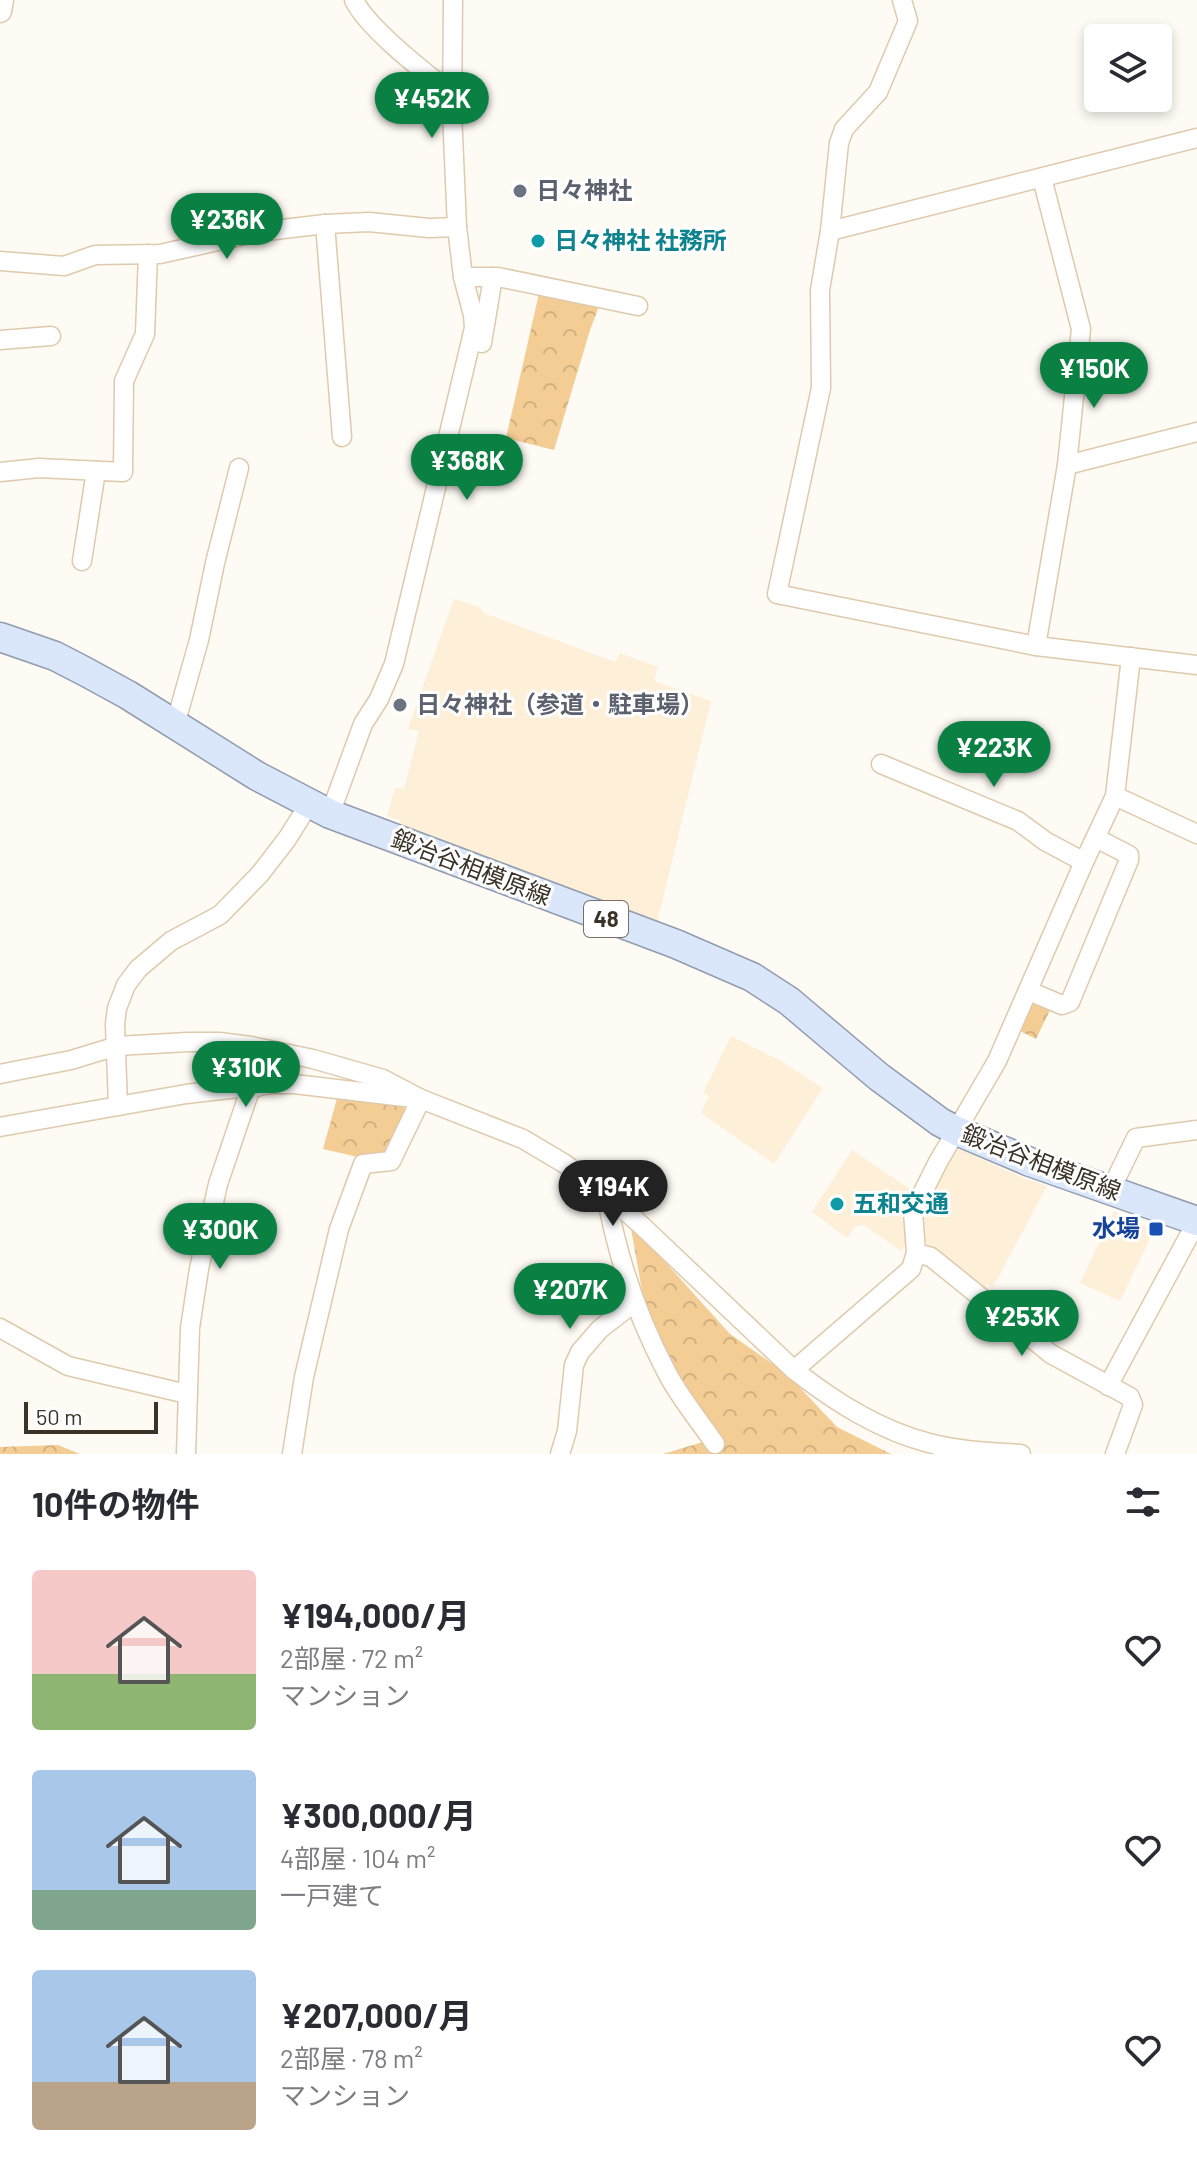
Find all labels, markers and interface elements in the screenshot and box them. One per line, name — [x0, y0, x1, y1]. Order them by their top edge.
map controls — [1084, 24, 1172, 112]
button: layers — [1084, 24, 1172, 112]
pin: ¥452K — [376, 72, 488, 140]
text: ¥452K — [393, 82, 471, 113]
place label: 日々神社 — [536, 175, 632, 204]
marker: 日々神社 — [511, 182, 529, 200]
pin: ¥236K — [171, 193, 283, 261]
text: ¥236K — [189, 203, 265, 234]
place label: 日々神社 社務所 — [554, 225, 727, 254]
marker: 日々神社 社務所 — [529, 232, 547, 250]
pin: ¥150K — [1038, 342, 1150, 410]
text: ¥150K — [1058, 352, 1130, 383]
pin: ¥368K — [411, 434, 523, 502]
text: ¥368K — [429, 444, 505, 475]
place label: 日々神社（参道・駐車場） — [416, 689, 704, 718]
marker: 日々神社（参道・駐車場） — [391, 696, 409, 714]
pin: ¥223K — [938, 721, 1050, 789]
text: ¥223K — [956, 731, 1032, 762]
street label: 鍛冶谷相模原線 — [388, 823, 555, 910]
road number: 48 — [584, 901, 628, 937]
pin: ¥310K — [190, 1041, 302, 1109]
text: ¥310K — [210, 1051, 282, 1082]
street label: 鍛冶谷相模原線 — [958, 1118, 1125, 1205]
pin: ¥194K — [557, 1160, 669, 1228]
text: ¥194K — [577, 1170, 649, 1201]
place label: 五和交通 — [853, 1188, 949, 1217]
marker: 五和交通 — [828, 1195, 846, 1213]
pin: ¥300K — [164, 1203, 276, 1271]
text: ¥300K — [181, 1213, 259, 1244]
place label: 水場 — [1092, 1213, 1140, 1242]
marker: 水場 — [1147, 1220, 1165, 1238]
pin: ¥207K — [514, 1263, 626, 1331]
text: ¥207K — [532, 1273, 608, 1304]
pin: ¥253K — [966, 1290, 1078, 1358]
text: ¥253K — [984, 1300, 1060, 1331]
scale bar — [24, 1398, 158, 1434]
text: 50 m — [36, 1403, 82, 1429]
icon: filters — [1121, 1480, 1165, 1524]
text: 10件の物件 — [32, 1483, 199, 1524]
text: ¥194,000/月 — [280, 1594, 470, 1635]
icon: home — [96, 1602, 192, 1698]
icon: heart — [1121, 1628, 1165, 1672]
text: 2部屋 · 72 m² — [280, 1642, 423, 1673]
text: マンション — [280, 1679, 410, 1710]
text: ¥300,000/月 — [280, 1794, 477, 1835]
icon: home — [96, 1802, 192, 1898]
icon: heart — [1121, 1828, 1165, 1872]
text: 4部屋 · 104 m² — [280, 1842, 435, 1873]
text: 一戸建て — [280, 1879, 384, 1910]
text: ¥207,000/月 — [280, 1994, 473, 2035]
icon: home — [96, 2002, 192, 2098]
icon: heart — [1121, 2028, 1165, 2072]
text: 2部屋 · 78 m² — [280, 2042, 423, 2073]
text: マンション — [280, 2079, 410, 2110]

